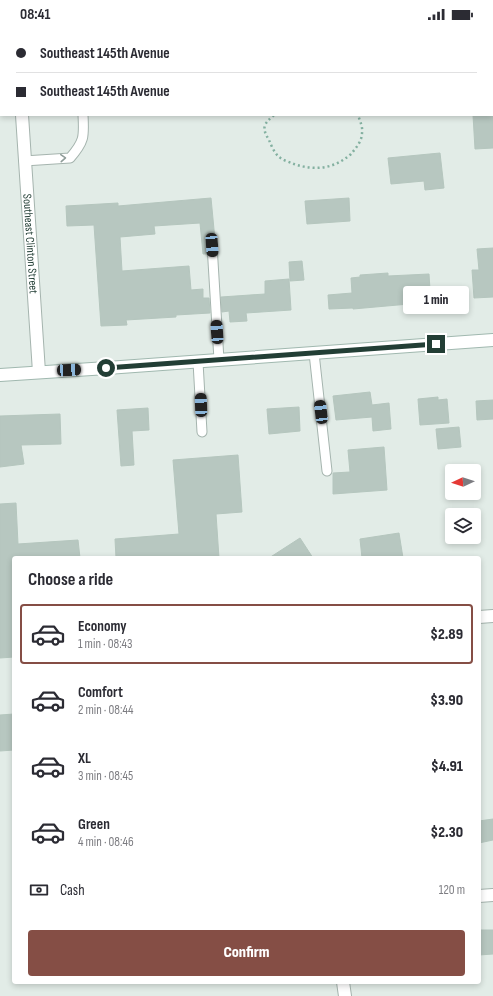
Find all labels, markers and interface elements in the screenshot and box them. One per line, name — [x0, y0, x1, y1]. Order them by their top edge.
text: 08:41 — [20, 5, 50, 24]
text: Southeast 145th Avenue — [40, 44, 170, 63]
text: Southeast 145th Avenue — [40, 82, 170, 101]
one-way arrow — [60, 154, 66, 163]
street label: Southeast Clinton Street — [20, 193, 41, 294]
car — [205, 233, 219, 257]
callout: 1 min — [403, 286, 469, 314]
text: 1 min — [424, 292, 448, 308]
car — [210, 320, 224, 344]
route end — [427, 335, 445, 353]
route start — [97, 359, 115, 377]
car — [57, 363, 81, 377]
car — [195, 393, 207, 417]
car — [314, 399, 328, 425]
north arrow — [445, 464, 481, 500]
map controls — [445, 464, 481, 544]
button: layers — [445, 508, 481, 544]
text: Choose a ride — [28, 569, 113, 590]
icon: car — [30, 616, 66, 652]
text: Economy — [78, 617, 127, 636]
text: $2.89 — [430, 625, 463, 644]
text: 1 min · 08:43 — [78, 636, 133, 652]
icon: car — [30, 682, 66, 718]
text: Comfort — [78, 683, 123, 702]
text: $3.90 — [430, 691, 463, 710]
text: 2 min · 08:44 — [78, 702, 133, 718]
icon: car — [30, 748, 66, 784]
text: XL — [78, 749, 91, 768]
text: $4.91 — [431, 757, 463, 776]
text: 3 min · 08:45 — [78, 768, 133, 784]
icon: car — [30, 814, 66, 850]
text: Green — [78, 815, 110, 834]
text: $2.30 — [431, 823, 463, 842]
text: 4 min · 08:46 — [78, 834, 134, 850]
icon: cash — [28, 879, 50, 901]
text: Cash — [60, 881, 85, 900]
text: 120 m — [439, 882, 465, 898]
button: Confirm — [28, 930, 465, 976]

